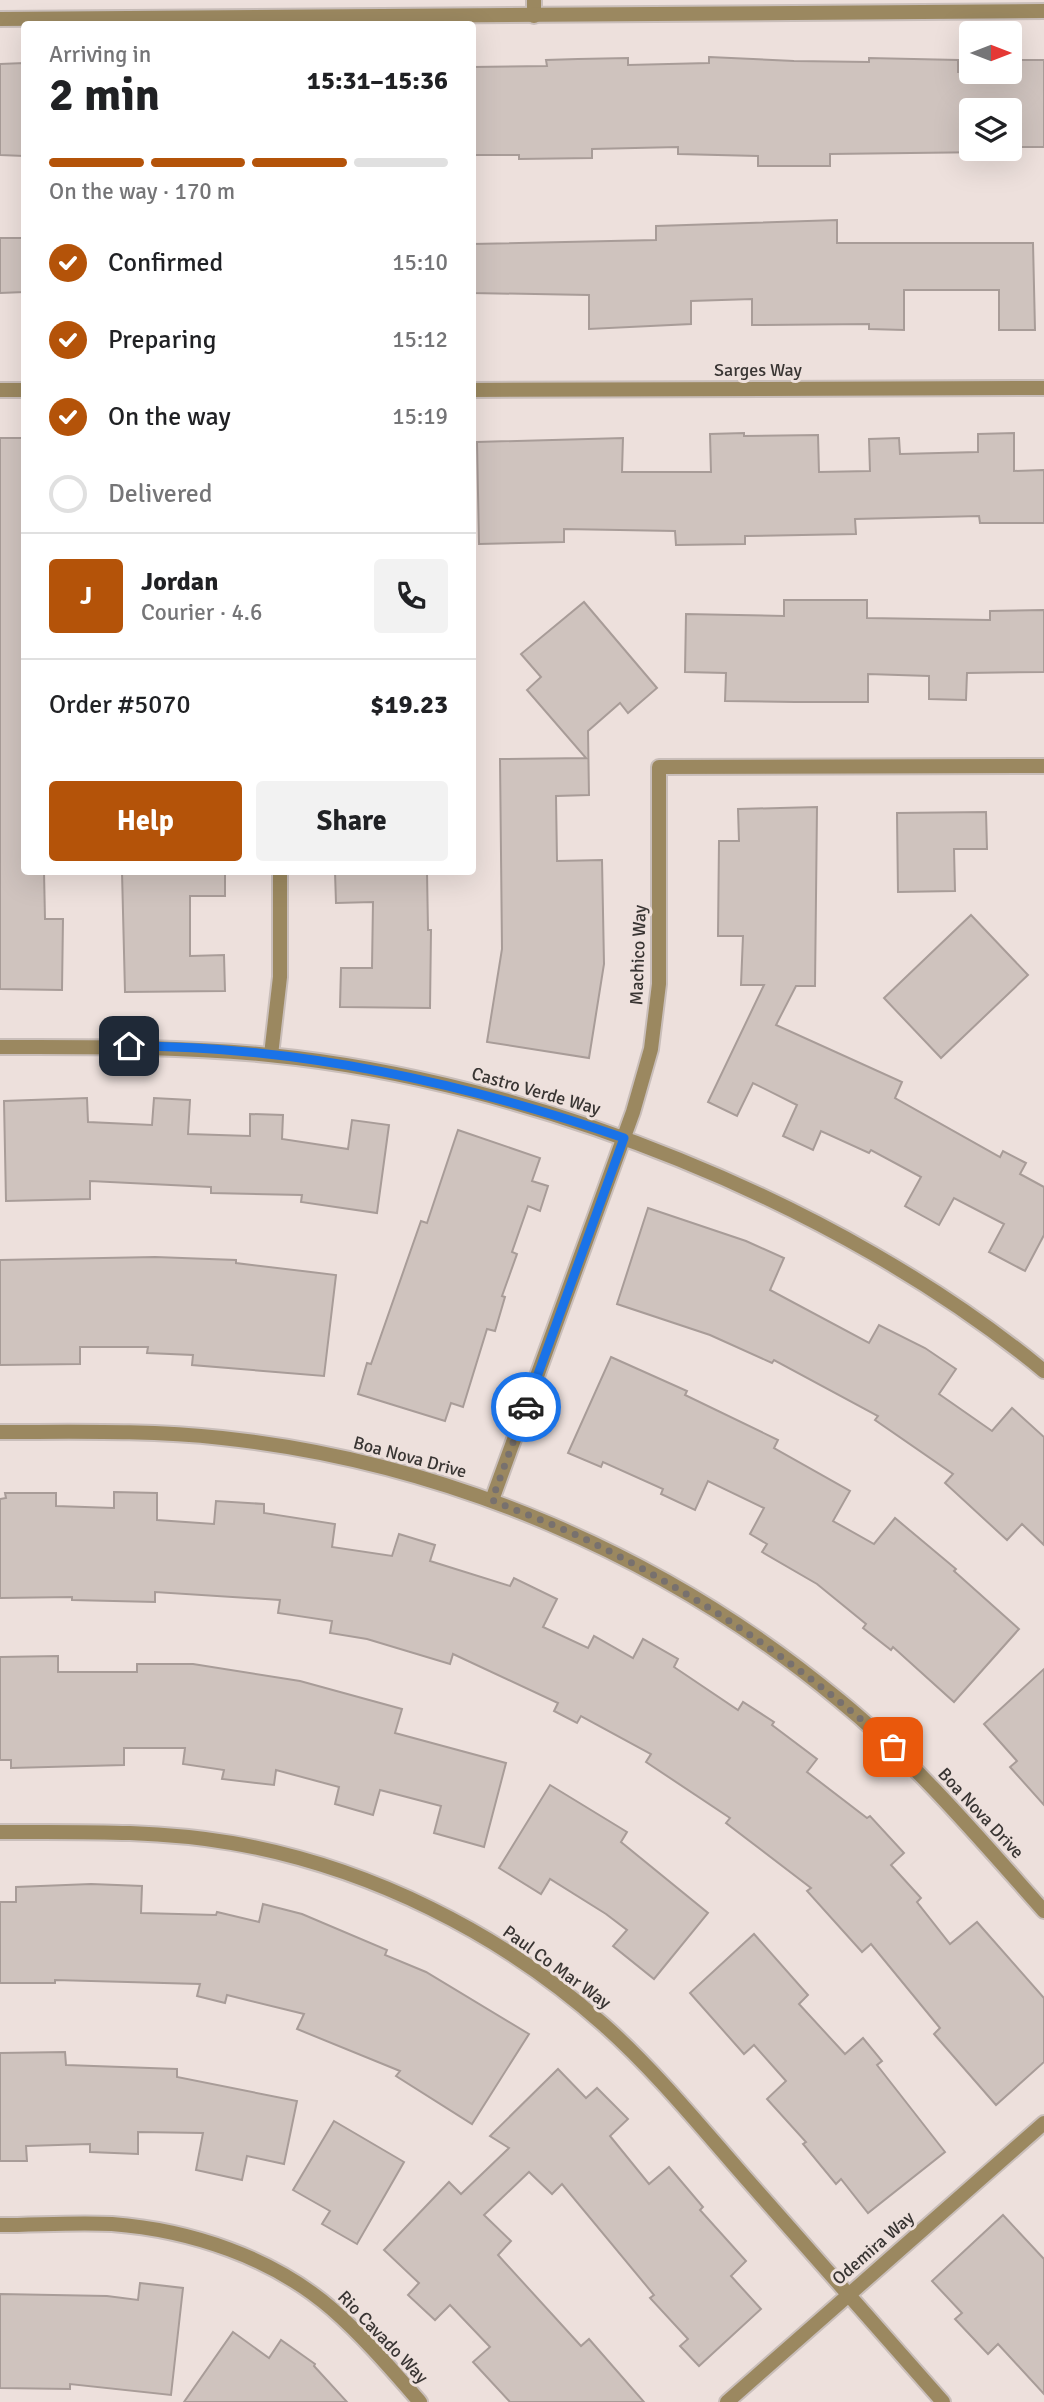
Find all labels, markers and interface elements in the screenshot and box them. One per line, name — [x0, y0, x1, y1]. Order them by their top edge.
north arrow — [959, 21, 1022, 84]
map controls — [959, 21, 1022, 161]
text: Arriving in — [49, 40, 151, 69]
text: 15:31–15:36 — [307, 65, 448, 97]
text: 2 min — [49, 67, 160, 123]
button: layers — [959, 98, 1022, 161]
text: On the way · 170 m — [49, 177, 235, 206]
icon: check — [49, 244, 87, 282]
text: Confirmed — [108, 247, 223, 279]
text: 15:10 — [392, 248, 448, 277]
icon: check — [49, 321, 87, 359]
text: Preparing — [108, 324, 216, 356]
text: 15:12 — [392, 325, 448, 354]
street label: Sarges Way — [714, 359, 803, 381]
icon: check — [49, 398, 87, 436]
text: On the way — [108, 401, 231, 433]
text: 15:19 — [392, 402, 448, 431]
text: Delivered — [108, 478, 213, 510]
button: phone — [374, 559, 448, 633]
text: Jordan — [141, 566, 218, 598]
text: J — [80, 580, 92, 612]
text: Courier · 4.6 — [141, 598, 262, 627]
text: Order #5070 — [49, 689, 190, 721]
text: $19.23 — [370, 689, 448, 721]
button: Help — [49, 781, 242, 861]
button: Share — [256, 781, 448, 861]
street label: Machico Way — [625, 904, 651, 1006]
pin — [99, 1016, 159, 1076]
icon: home — [110, 1027, 148, 1065]
street label: Castro Verde Way — [469, 1062, 604, 1120]
courier — [491, 1372, 561, 1442]
icon: car — [507, 1388, 545, 1426]
street label: Boa Nova Drive — [351, 1431, 469, 1483]
pin — [863, 1717, 923, 1777]
icon: bag — [874, 1728, 912, 1766]
street label: Boa Nova Drive — [933, 1763, 1029, 1863]
street label: Paul Co Mar Way — [499, 1920, 616, 2014]
street label: Odemira Way — [828, 2206, 919, 2289]
street label: Rio Cavado Way — [333, 2286, 433, 2388]

